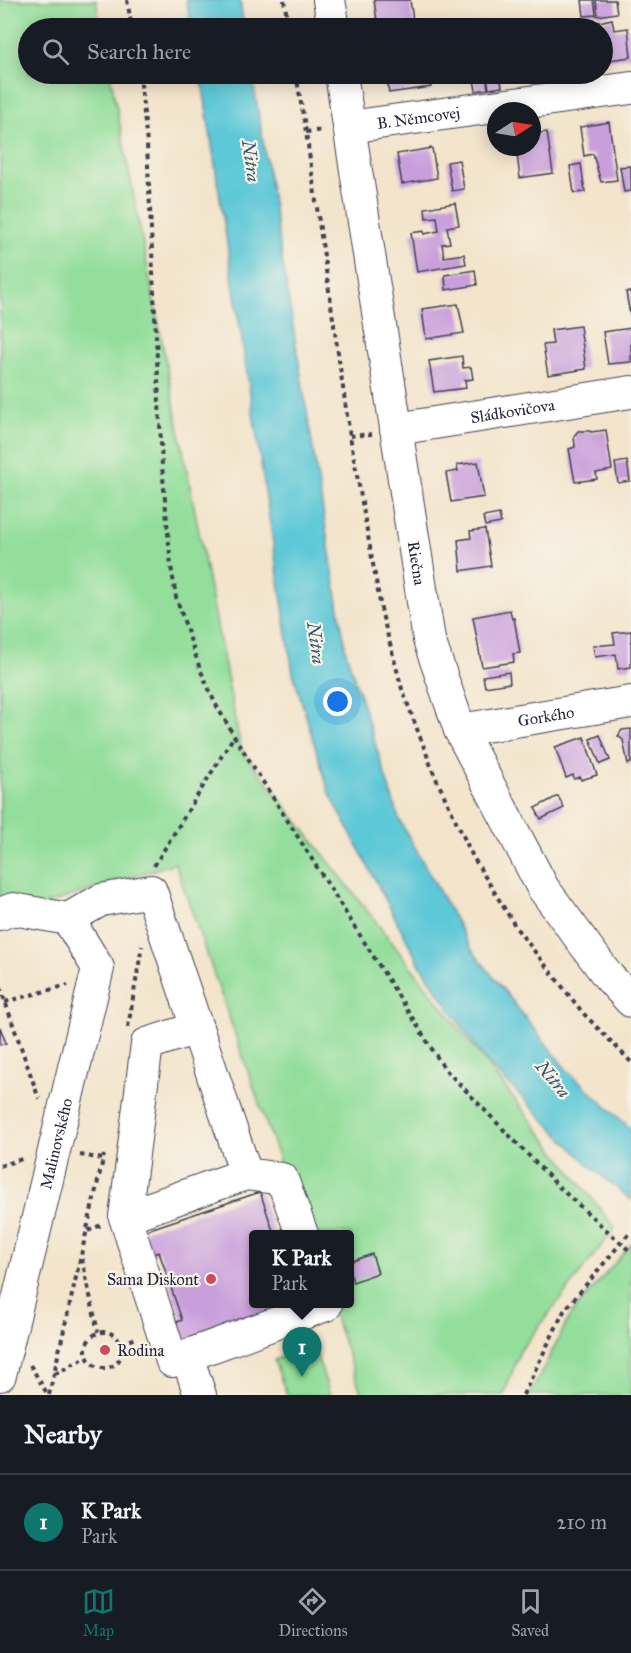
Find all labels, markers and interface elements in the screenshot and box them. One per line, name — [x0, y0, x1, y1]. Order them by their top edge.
search box — [18, 18, 613, 84]
icon: search — [39, 35, 72, 68]
text: Search here — [87, 38, 191, 65]
street label: B. Němcovej — [376, 102, 461, 133]
north arrow — [487, 102, 541, 156]
water label: Nitra — [237, 138, 265, 184]
street label: Sládkovičova — [469, 395, 556, 427]
street label: Riečna — [404, 540, 430, 587]
water label: Nitra — [302, 620, 330, 666]
your location — [323, 687, 352, 716]
street label: Gorkého — [516, 702, 575, 730]
water label: Nitra — [530, 1055, 575, 1103]
street label: Malinovského — [36, 1096, 76, 1191]
popup — [249, 1230, 354, 1308]
text: K Park — [271, 1244, 332, 1271]
place label: Sama Diskont — [107, 1270, 199, 1289]
text: Park — [271, 1271, 308, 1295]
marker: Sama Diskont — [204, 1272, 218, 1286]
pin: 1 — [282, 1328, 322, 1377]
place label: Rodina — [117, 1341, 164, 1360]
marker: Rodina — [98, 1343, 112, 1357]
text: Nearby — [24, 1418, 102, 1450]
text: K Park — [81, 1497, 141, 1524]
text: 1 — [40, 1510, 47, 1534]
text: 210 m — [557, 1510, 607, 1534]
text: Park — [81, 1524, 117, 1548]
tab: Map — [82, 1585, 115, 1640]
tab: Directions — [279, 1585, 347, 1640]
tab: Saved — [511, 1585, 549, 1640]

